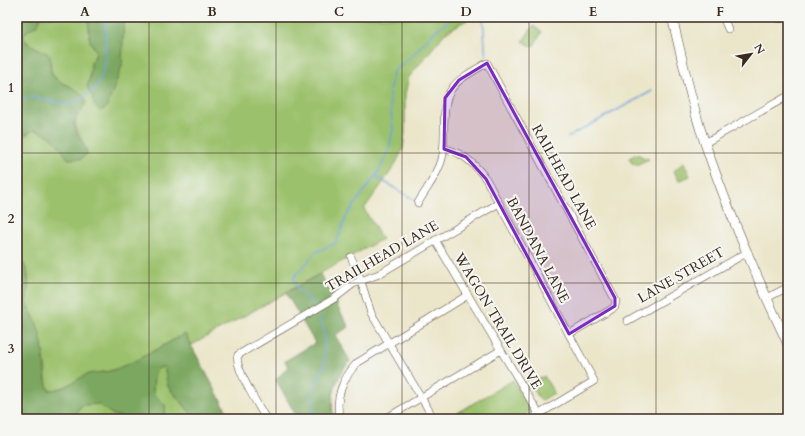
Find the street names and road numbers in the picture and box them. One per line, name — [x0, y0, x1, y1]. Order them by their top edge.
street label: RAILHEAD LANE — [527, 121, 601, 233]
street label: BANDANA LANE — [502, 194, 574, 307]
street label: TRAILHEAD LANE — [322, 216, 442, 296]
street label: LANE STREET — [634, 242, 728, 308]
street label: WAGON TRAIL DRIVE — [449, 248, 547, 393]

